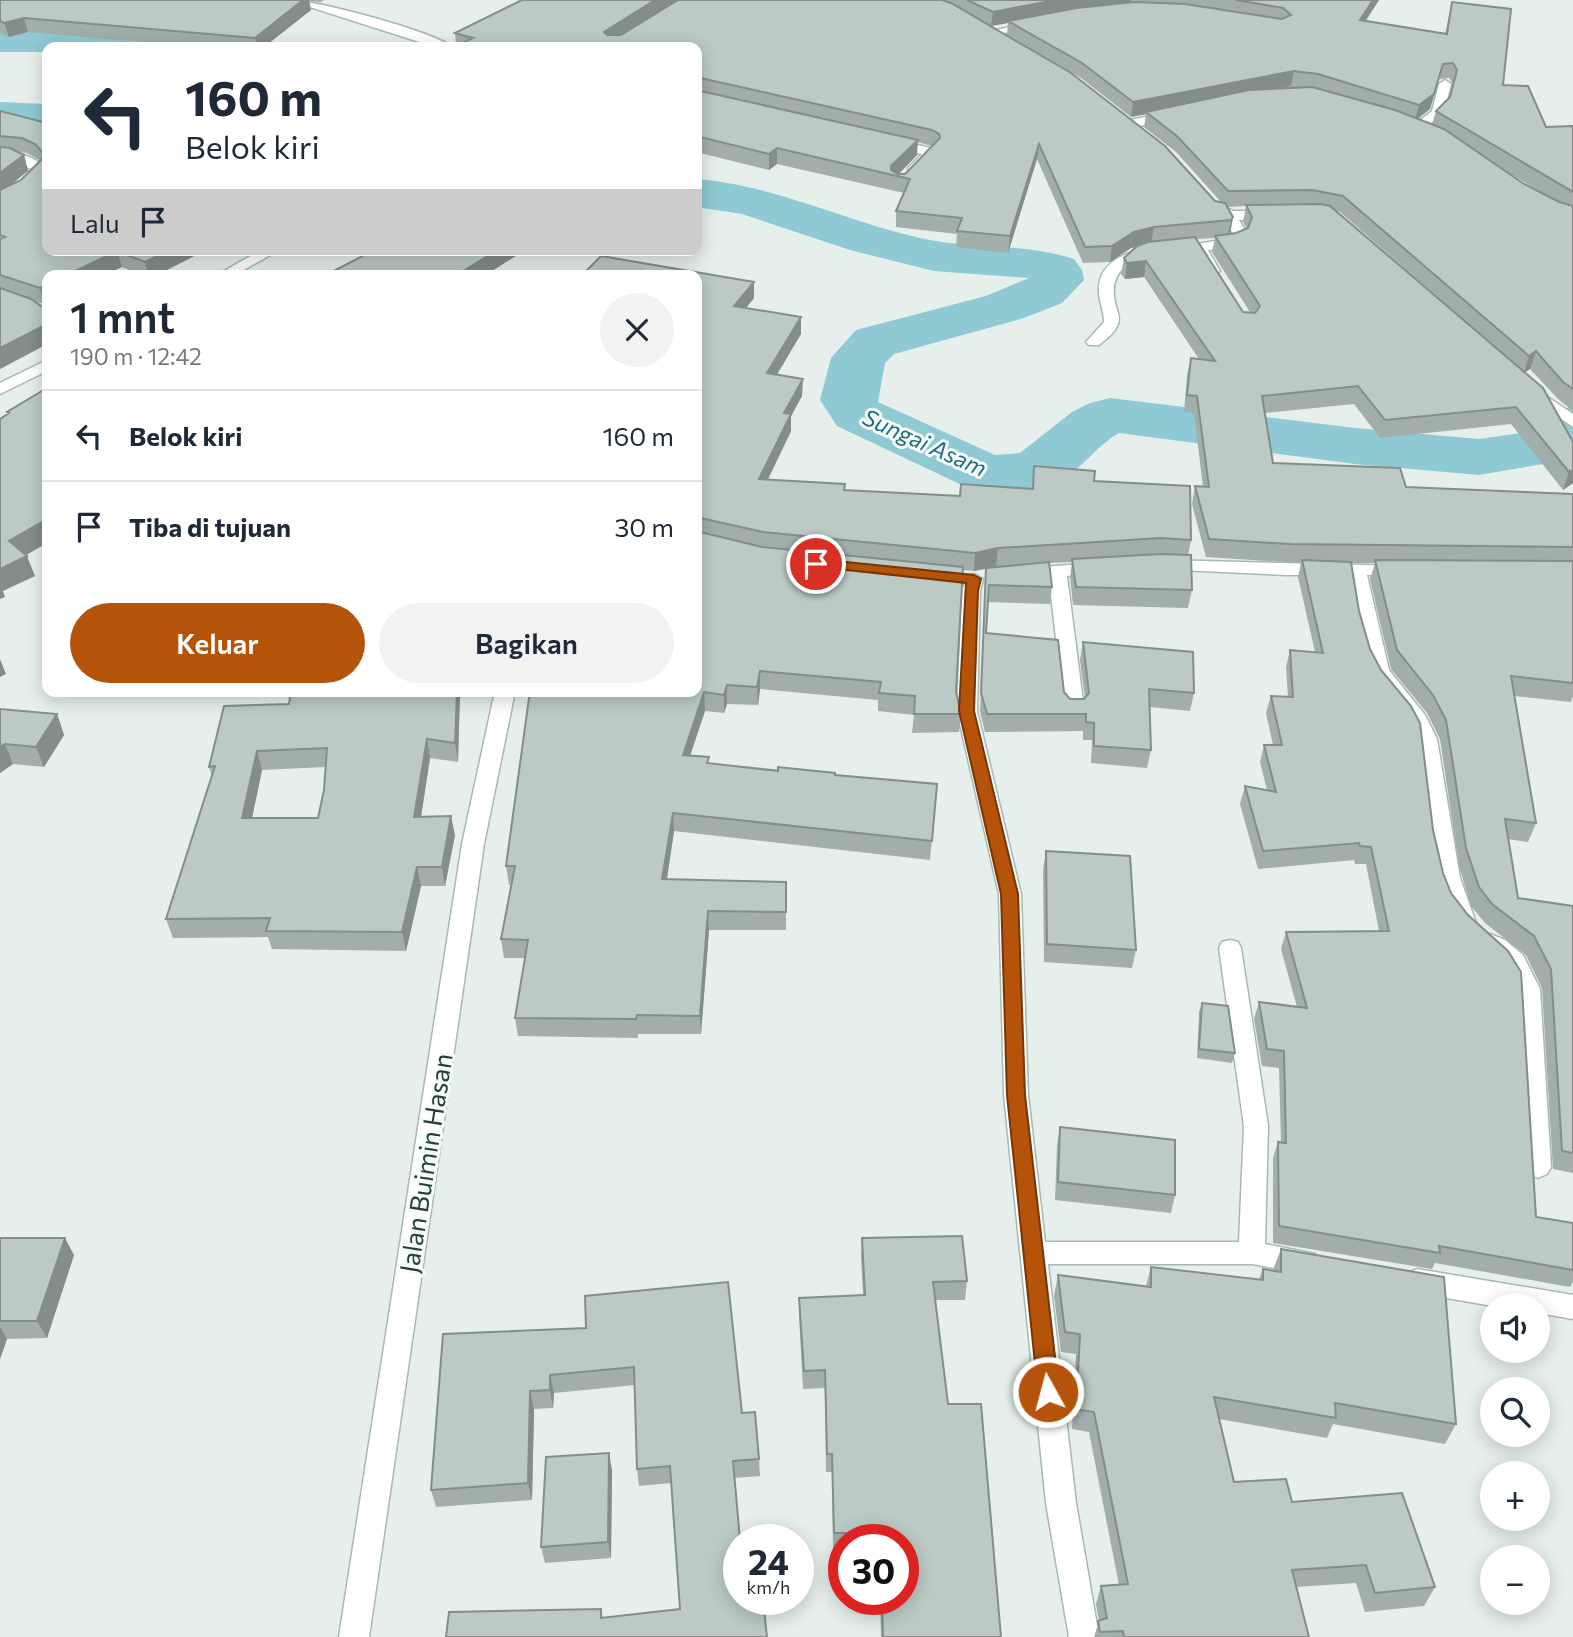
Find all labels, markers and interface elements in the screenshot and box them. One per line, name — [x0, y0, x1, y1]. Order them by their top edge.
text: 160 m — [185, 66, 322, 126]
icon: left — [70, 70, 161, 161]
text: Belok kiri — [185, 126, 320, 166]
icon: arrive — [134, 203, 172, 241]
text: Lalu — [70, 207, 120, 238]
text: 1 mnt — [70, 290, 175, 342]
button: close — [600, 293, 674, 367]
text: 190 m · 12:42 — [70, 342, 202, 370]
water label: Sungai Asam — [859, 402, 991, 482]
icon: left — [70, 417, 108, 455]
text: Belok kiri — [129, 420, 243, 451]
text: 160 m — [602, 420, 674, 451]
icon: arrive — [70, 508, 108, 546]
text: Tiba di tujuan — [129, 511, 291, 542]
text: 30 m — [615, 511, 674, 542]
pin — [786, 534, 846, 594]
icon: arrive — [797, 545, 835, 583]
button: Keluar — [70, 603, 365, 683]
button: Bagikan — [379, 603, 674, 683]
street label: Jalan Buimin Hasan — [392, 1051, 458, 1275]
map controls — [1480, 1293, 1550, 1615]
button: sound — [1480, 1293, 1550, 1363]
position arrow — [1011, 1355, 1085, 1429]
button: search — [1480, 1377, 1550, 1447]
button: + — [1480, 1461, 1550, 1531]
speed limit sign: 30 — [828, 1524, 919, 1615]
text: 24 — [748, 1539, 789, 1582]
button: − — [1480, 1545, 1550, 1615]
text: km/h — [747, 1576, 790, 1598]

